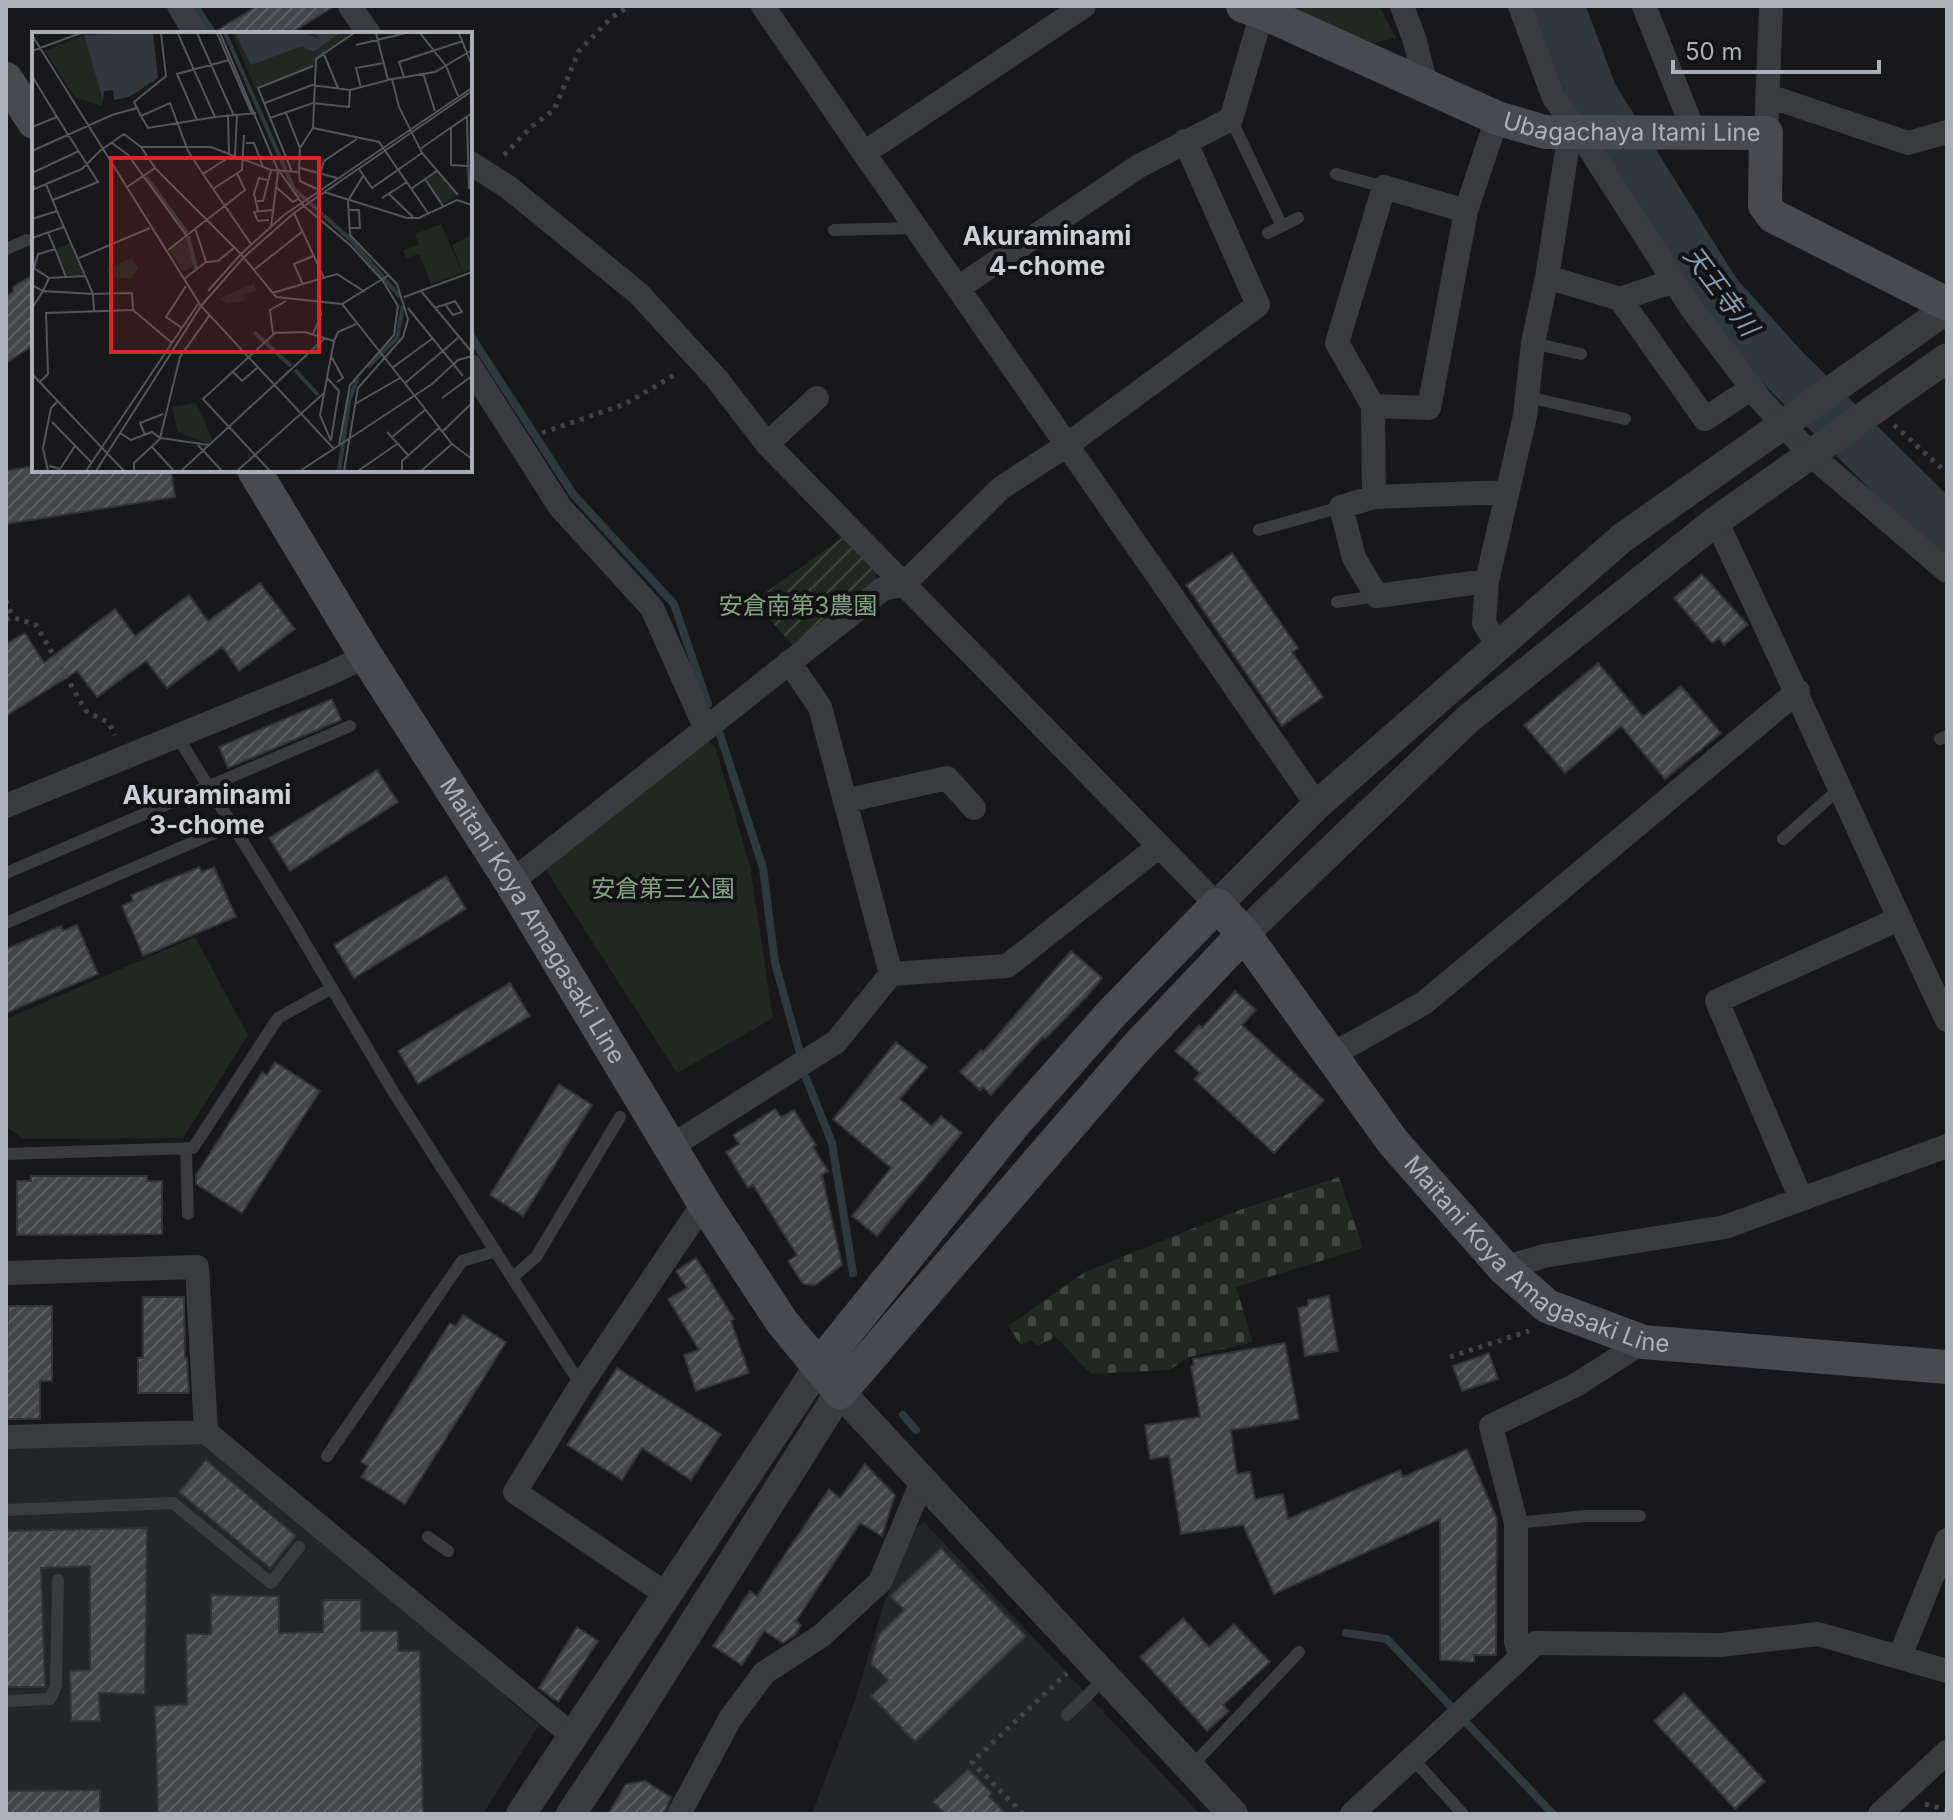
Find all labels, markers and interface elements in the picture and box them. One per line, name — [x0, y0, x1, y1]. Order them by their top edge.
scale bar — [1673, 24, 1879, 74]
inset map — [32, 32, 472, 472]
text: 50 m — [1685, 37, 1743, 66]
street label: Ubagachaya Itami Line — [1500, 106, 1761, 147]
district label: Akuraminami 4-chome — [963, 220, 1131, 281]
water label: 天王寺川 — [1678, 240, 1767, 344]
park label: 安倉南第3農園 — [719, 591, 877, 620]
street label: Maitani Koya Amagasaki Line — [434, 772, 632, 1069]
district label: Akuraminami 3-chome — [123, 779, 291, 840]
park label: 安倉第三公園 — [591, 874, 735, 903]
street label: Maitani Koya Amagasaki Line — [1398, 1150, 1671, 1358]

